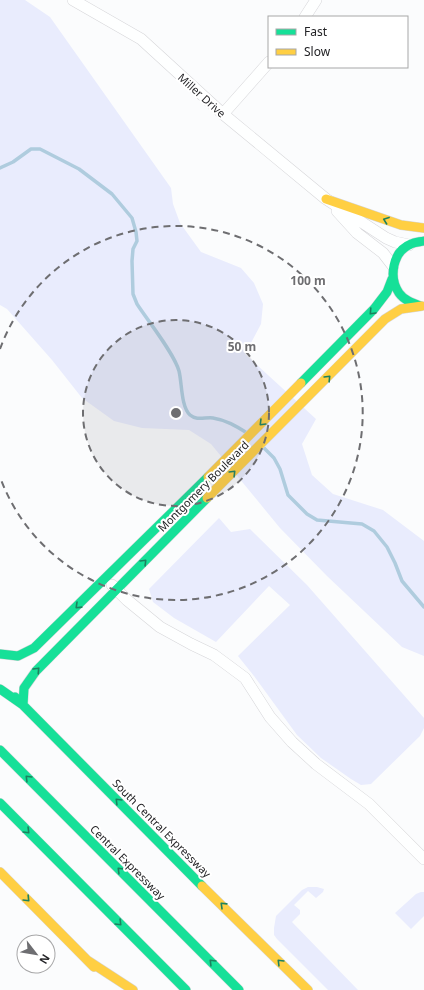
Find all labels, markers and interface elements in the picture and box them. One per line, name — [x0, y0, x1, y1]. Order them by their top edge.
legend — [268, 16, 408, 68]
text: Fast — [304, 23, 328, 40]
text: Slow — [304, 43, 331, 60]
street label: Miller Drive — [175, 70, 229, 120]
one-way arrow — [383, 217, 390, 225]
text: 100 m — [290, 272, 326, 289]
one-way arrow — [369, 307, 377, 315]
text: 50 m — [228, 338, 256, 355]
one-way arrow — [323, 375, 330, 383]
centre of rings — [169, 406, 183, 420]
one-way arrow — [259, 418, 267, 426]
street label: Montgomery Boulevard — [154, 437, 252, 535]
one-way arrow — [228, 470, 236, 478]
one-way arrow — [140, 559, 147, 567]
one-way arrow — [75, 601, 83, 609]
one-way arrow — [32, 667, 40, 675]
one-way arrow — [25, 775, 33, 783]
street label: South Central Expressway — [110, 776, 214, 880]
one-way arrow — [115, 798, 123, 806]
street label: Central Expressway — [88, 822, 168, 902]
one-way arrow — [23, 826, 30, 834]
one-way arrow — [117, 867, 125, 875]
one-way arrow — [22, 894, 30, 902]
one-way arrow — [220, 902, 228, 910]
one-way arrow — [114, 918, 122, 926]
north arrow — [16, 934, 56, 974]
text: N — [36, 952, 54, 967]
one-way arrow — [209, 959, 217, 967]
one-way arrow — [278, 959, 285, 967]

